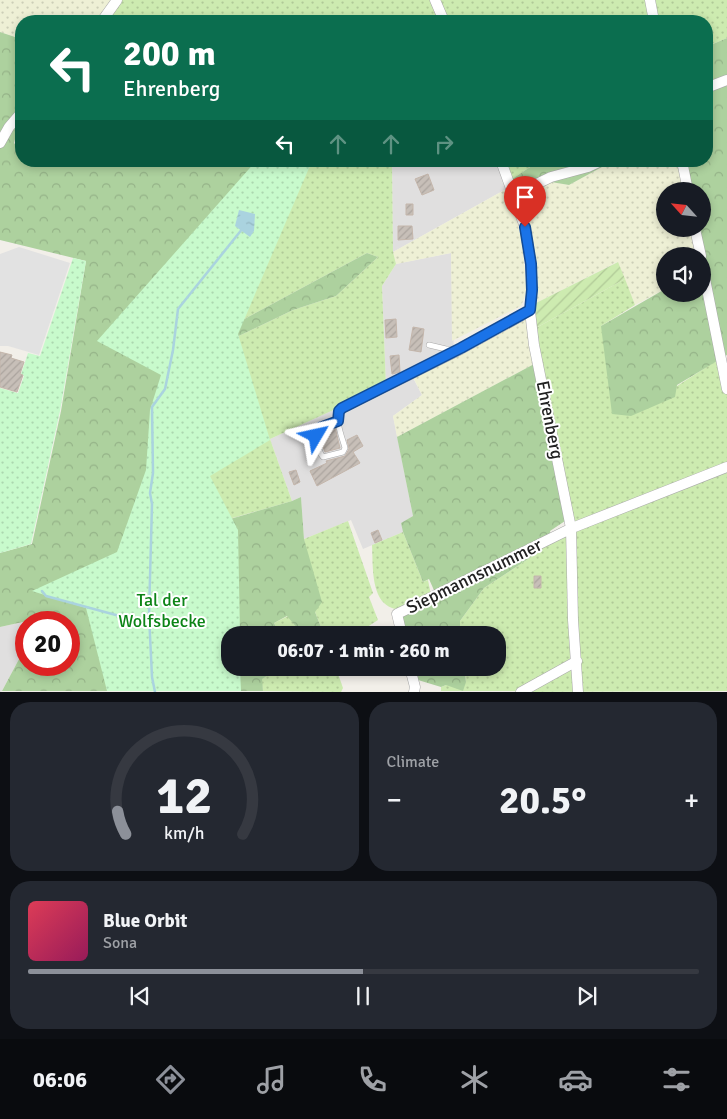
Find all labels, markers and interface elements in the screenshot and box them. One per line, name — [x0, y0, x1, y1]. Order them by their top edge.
text: 200 m — [123, 32, 216, 75]
icon: left — [40, 35, 105, 100]
text: Ehrenberg — [123, 75, 220, 102]
icon: left — [271, 130, 299, 158]
icon: ahead — [324, 130, 352, 158]
icon: ahead — [377, 130, 405, 158]
icon: right — [430, 130, 458, 158]
pin — [504, 176, 546, 227]
north arrow — [656, 182, 711, 238]
map controls — [656, 182, 711, 302]
icon: arrive — [511, 183, 539, 211]
button: sound — [656, 247, 711, 302]
street label: Ehrenberg — [532, 379, 568, 461]
position arrow — [289, 409, 341, 461]
street label: Siepmannsnummer — [402, 533, 546, 618]
park label: Tal der Wolfsbecke — [118, 589, 206, 632]
speed limit sign: 20 — [15, 611, 80, 676]
text: 06:07 · 1 min · 260 m — [277, 639, 450, 663]
text: Climate — [387, 752, 439, 772]
text: 12 — [156, 764, 212, 828]
text: 20.5° — [499, 777, 587, 824]
text: − — [387, 783, 402, 817]
text: + — [684, 783, 699, 817]
text: km/h — [164, 822, 204, 844]
text: Blue Orbit — [103, 909, 187, 933]
text: Sona — [103, 933, 137, 953]
icon: previous — [126, 982, 154, 1010]
icon: pause — [349, 982, 377, 1010]
icon: next — [573, 982, 601, 1010]
icon: directions — [153, 1062, 188, 1097]
icon: music — [254, 1062, 289, 1097]
icon: phone — [355, 1062, 390, 1097]
icon: climate — [457, 1062, 492, 1097]
icon: car — [558, 1062, 593, 1097]
icon: filters — [659, 1062, 694, 1097]
text: 06:06 — [33, 1066, 87, 1093]

